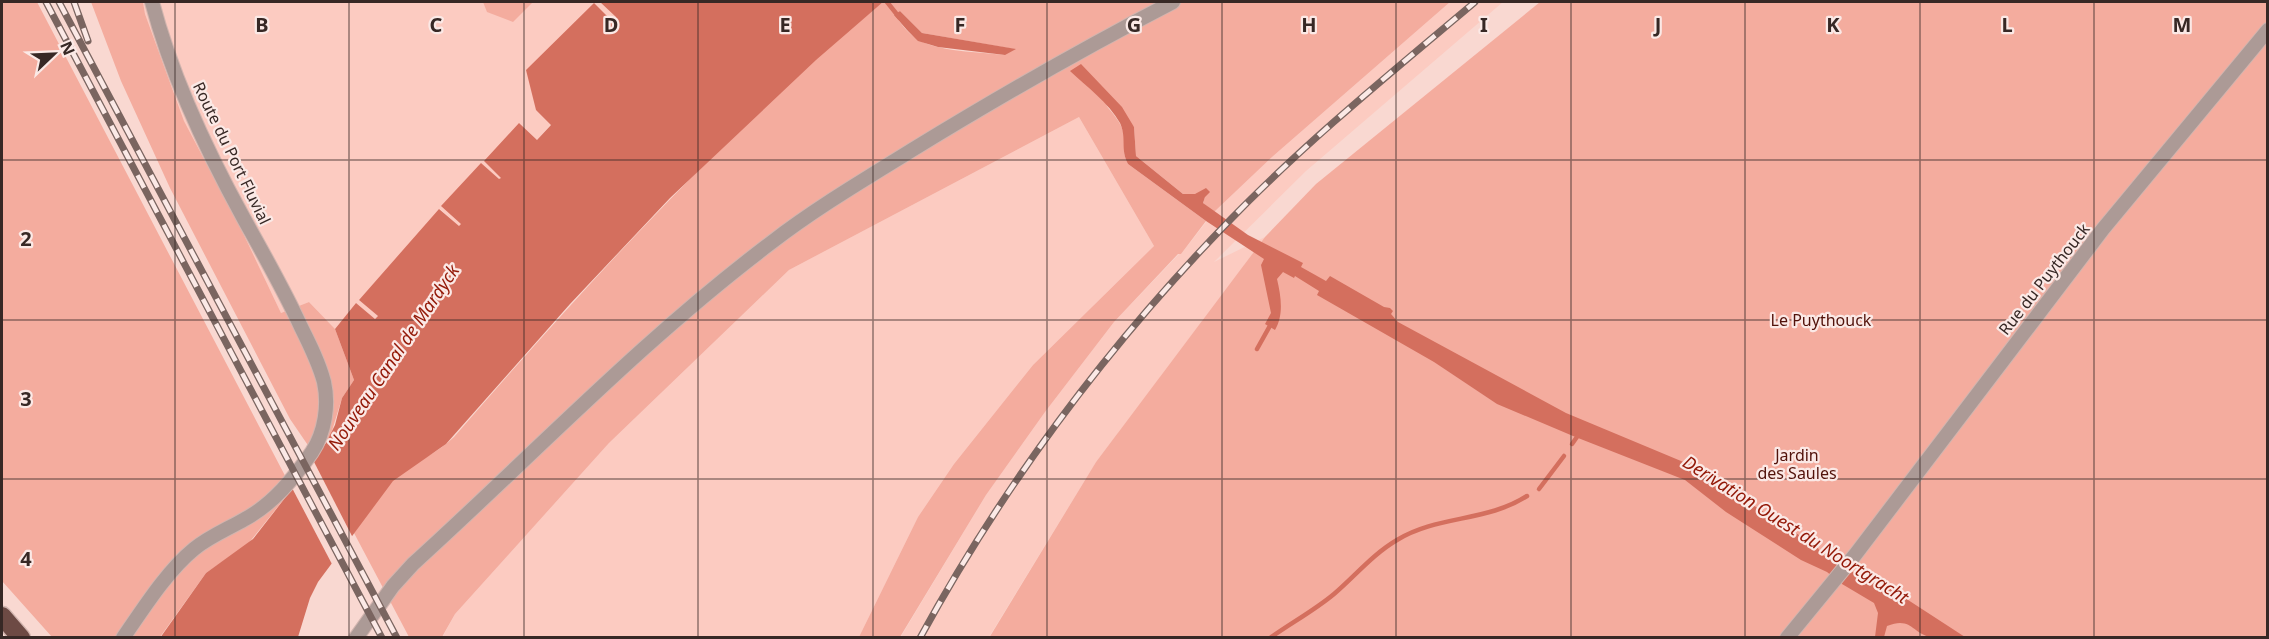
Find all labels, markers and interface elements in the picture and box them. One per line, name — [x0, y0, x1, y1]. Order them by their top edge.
text: B — [255, 11, 269, 38]
text: C — [430, 11, 443, 38]
text: D — [604, 11, 618, 38]
text: E — [779, 11, 791, 38]
text: F — [955, 11, 965, 38]
text: G — [1127, 11, 1141, 38]
text: H — [1301, 11, 1317, 38]
text: I — [1480, 11, 1488, 38]
text: J — [1653, 11, 1661, 38]
text: K — [1826, 11, 1840, 38]
text: L — [2001, 11, 2013, 38]
text: M — [2173, 11, 2191, 38]
north arrow — [24, 24, 84, 84]
text: N — [55, 38, 80, 58]
street label: Route du Port Fluvial — [188, 78, 276, 228]
street label: Rue du Puythouck — [1993, 218, 2095, 339]
text: 2 — [20, 225, 32, 252]
water label: Nouveau Canal de Mardyck — [322, 259, 465, 454]
park label: Le Puythouck — [1771, 309, 1872, 331]
text: 3 — [20, 385, 32, 412]
park label: Jardin des Saules — [1757, 444, 1837, 484]
water label: Derivation Ouest du Noortgracht — [1679, 449, 1914, 609]
text: 4 — [20, 545, 32, 572]

